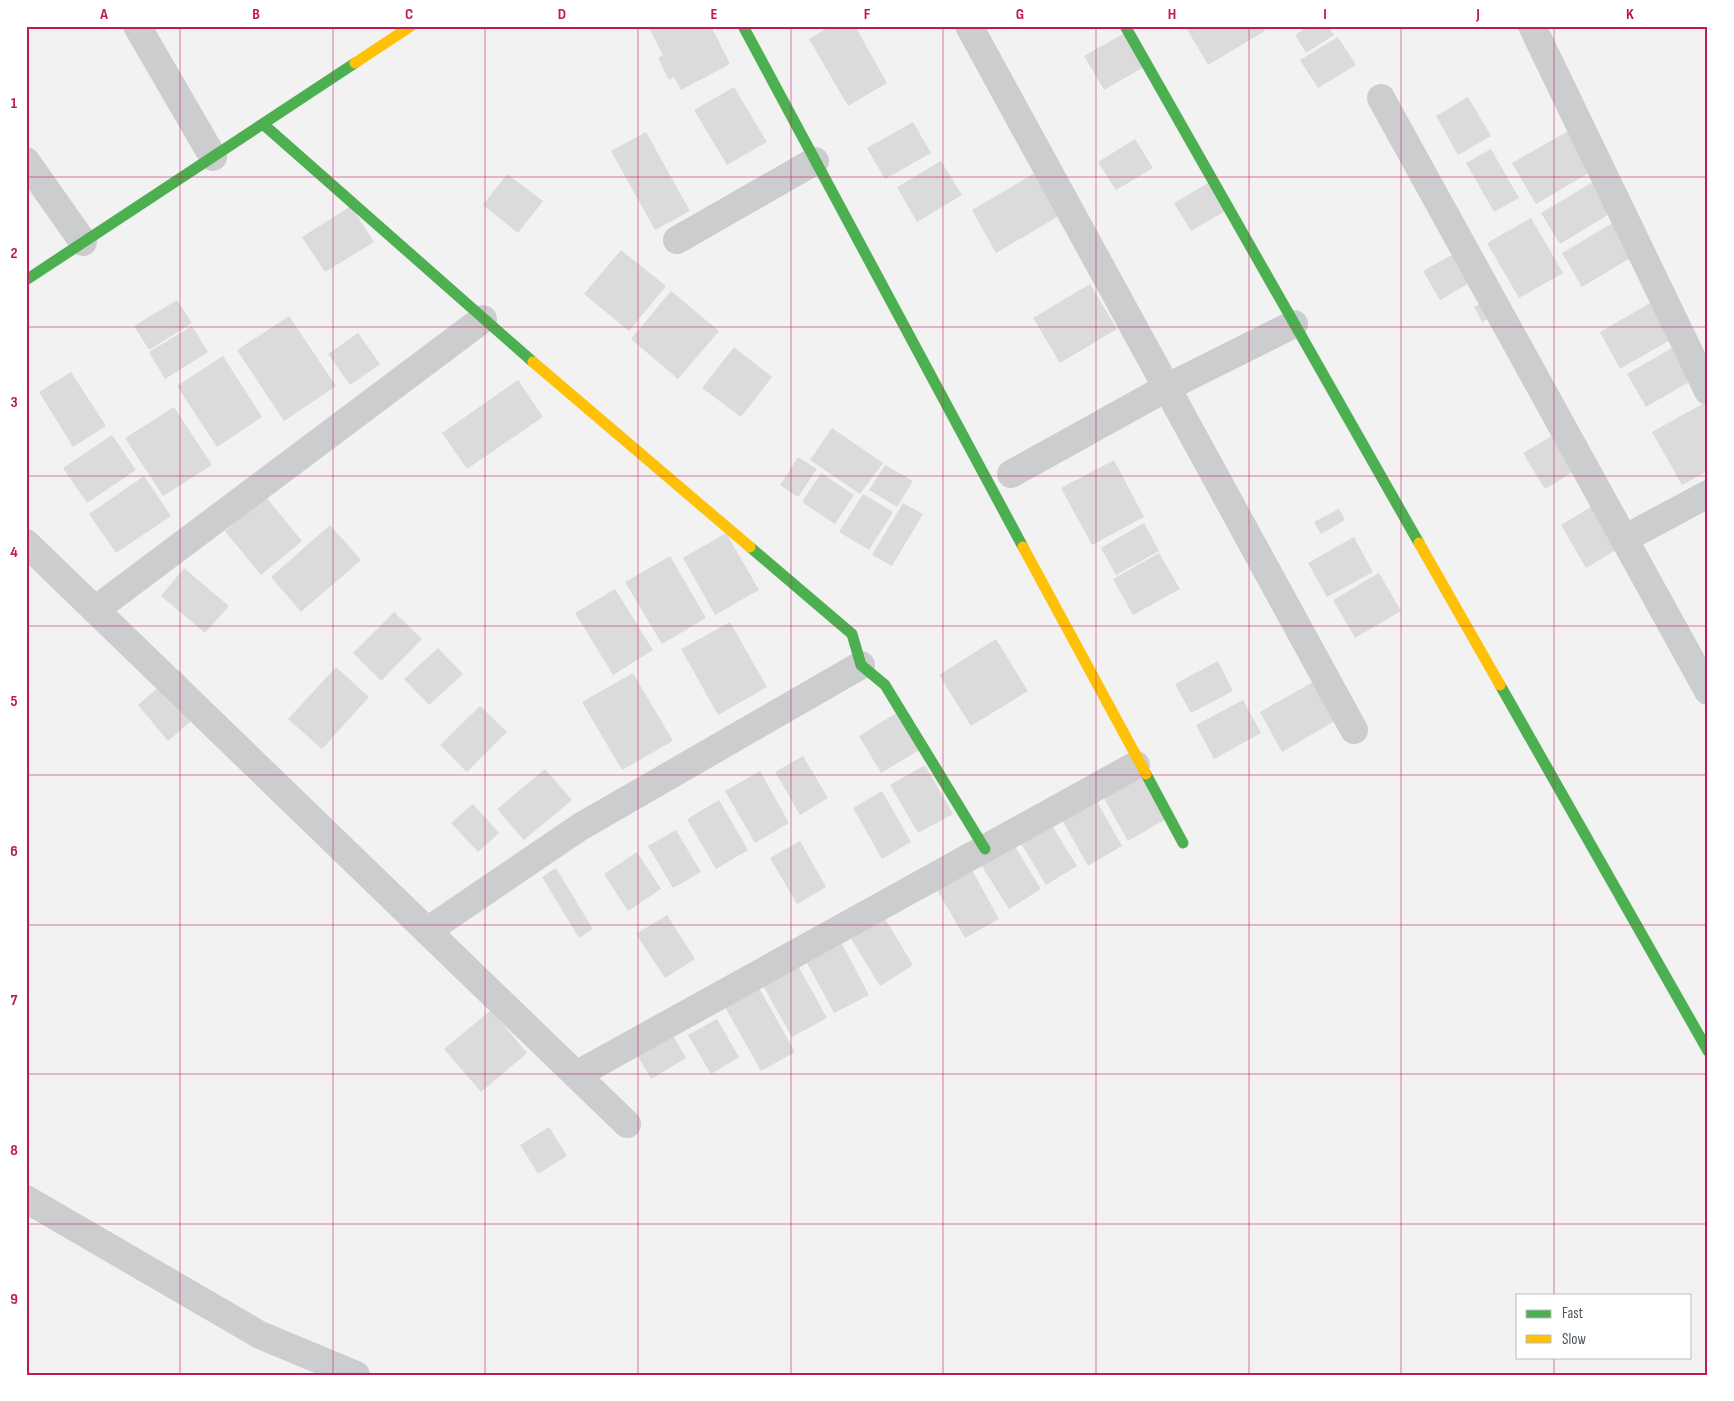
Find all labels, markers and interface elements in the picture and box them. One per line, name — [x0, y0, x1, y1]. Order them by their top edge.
text: A — [99, 5, 108, 24]
text: B — [252, 5, 260, 24]
text: C — [405, 5, 413, 24]
text: D — [558, 5, 566, 24]
text: E — [711, 5, 718, 24]
text: F — [864, 5, 871, 24]
text: G — [1016, 5, 1024, 24]
text: H — [1168, 5, 1176, 24]
text: I — [1323, 5, 1327, 24]
text: J — [1475, 5, 1480, 24]
text: K — [1626, 5, 1634, 24]
text: 1 — [11, 94, 18, 113]
text: 2 — [10, 244, 18, 263]
text: 3 — [10, 393, 18, 412]
text: 4 — [10, 543, 18, 562]
text: 5 — [10, 692, 18, 711]
text: 6 — [10, 842, 18, 861]
text: 7 — [11, 991, 18, 1010]
text: 8 — [10, 1141, 18, 1160]
text: 9 — [10, 1290, 18, 1309]
legend — [1516, 1294, 1692, 1358]
text: Fast — [1562, 1304, 1584, 1323]
text: Slow — [1562, 1330, 1586, 1349]

